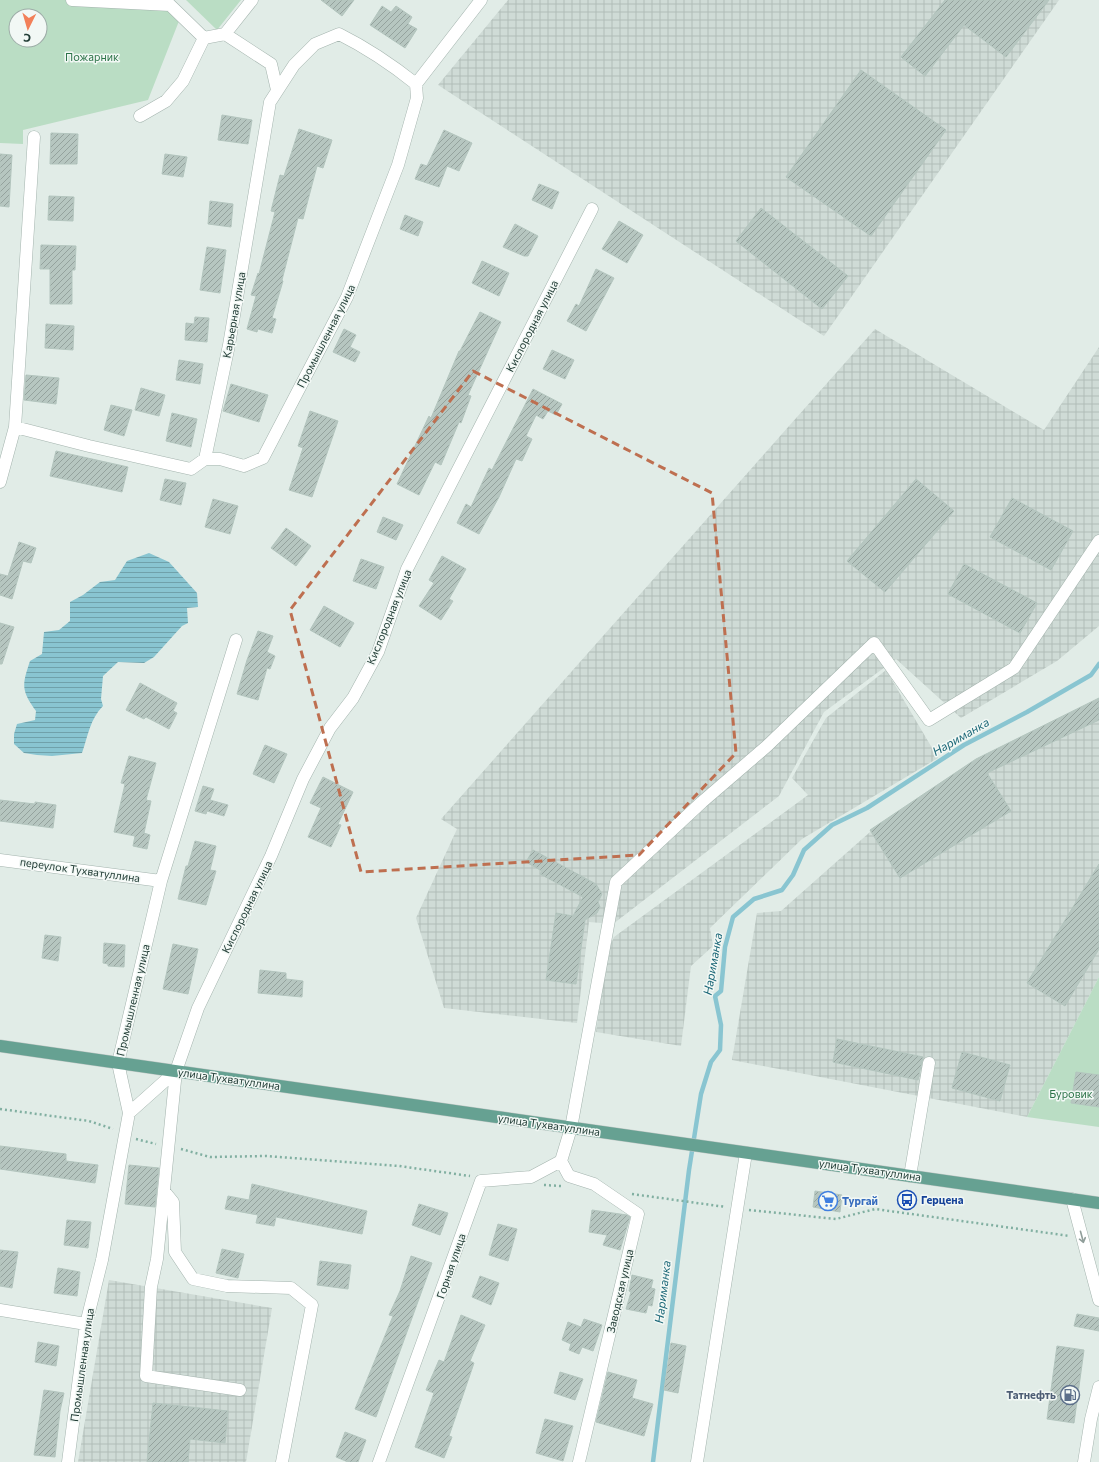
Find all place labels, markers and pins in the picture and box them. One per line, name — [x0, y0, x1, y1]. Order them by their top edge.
bus stop icon: Герцена — [896, 1189, 918, 1211]
supermarket icon: Тургай — [817, 1190, 839, 1212]
place label: Герцена — [921, 1193, 964, 1206]
place label: Тургай — [842, 1194, 878, 1207]
fuel station icon: Татнефть — [1059, 1384, 1081, 1406]
place label: Татнефть — [1006, 1388, 1056, 1401]

